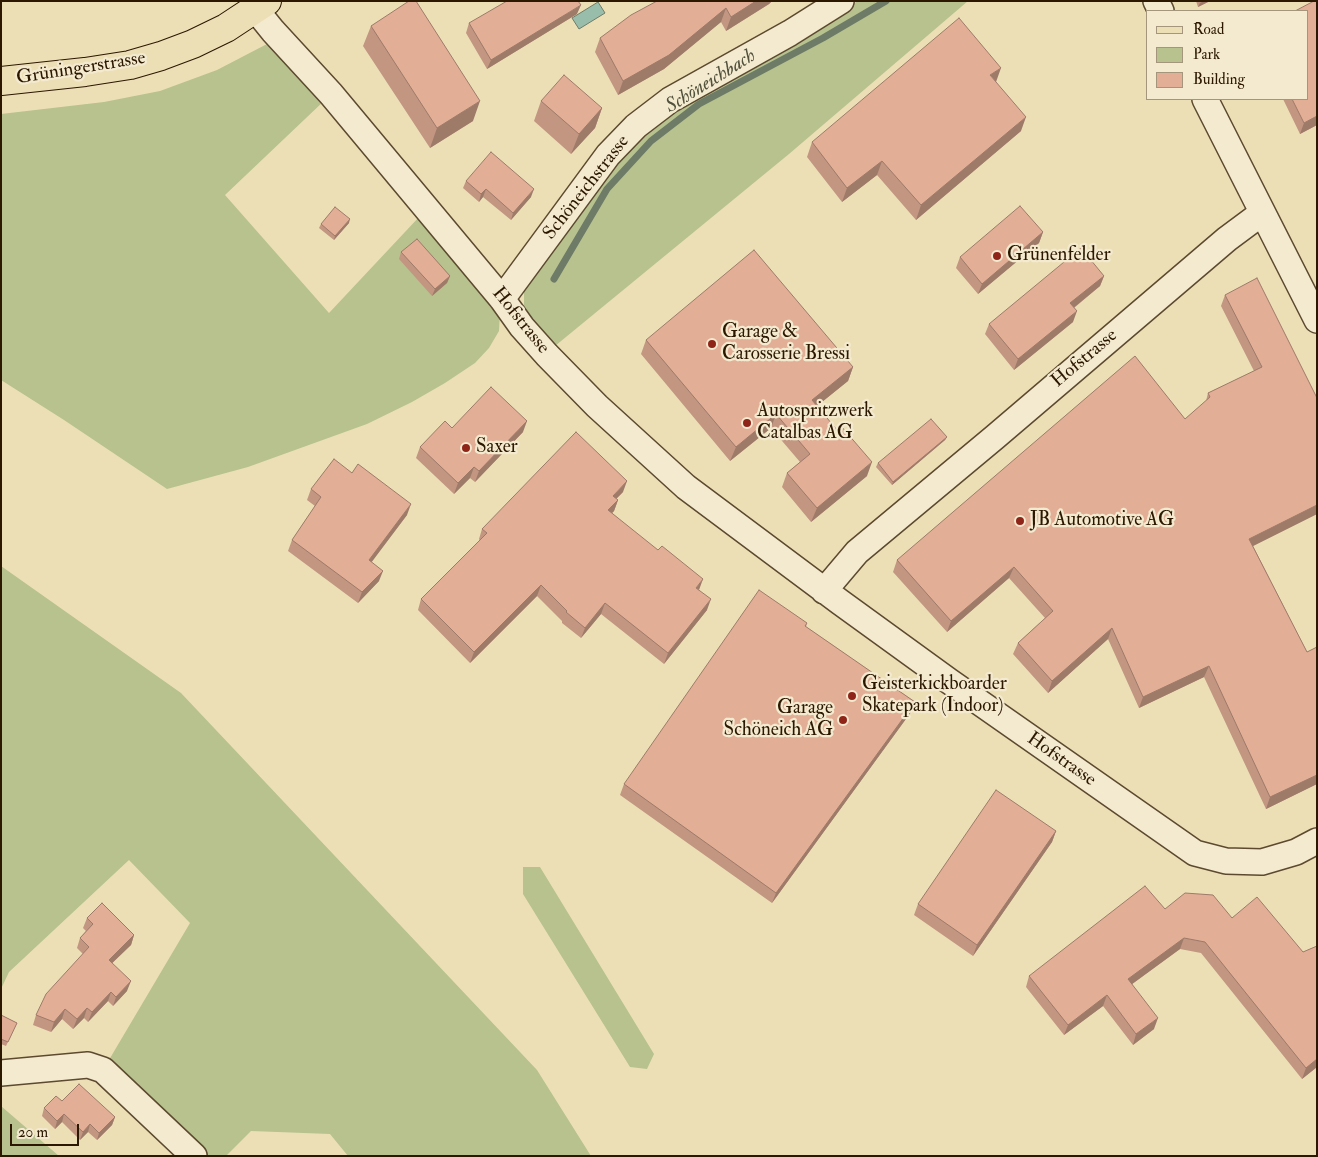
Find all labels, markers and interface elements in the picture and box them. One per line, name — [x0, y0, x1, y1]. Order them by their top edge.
legend — [1146, 10, 1308, 100]
text: Road — [1193, 20, 1224, 39]
water label: Schöneichbach — [661, 45, 761, 119]
text: Park — [1193, 45, 1220, 64]
street label: Grüningerstrasse — [15, 48, 147, 90]
text: Building — [1193, 70, 1245, 89]
street label: Schöneichstrasse — [539, 131, 635, 245]
place label: Grünenfelder — [1007, 245, 1111, 267]
marker: Grünenfelder — [991, 250, 1003, 262]
street label: Hofstrasse — [486, 283, 554, 359]
place label: Garage & Carosserie Bressi — [722, 322, 850, 366]
street label: Hofstrasse — [1047, 325, 1123, 393]
marker: Garage & Carosserie Bressi — [706, 338, 718, 350]
place label: Autospritzwerk Catalbas AG — [757, 401, 873, 445]
marker: Autospritzwerk Catalbas AG — [741, 417, 753, 429]
place label: Saxer — [476, 437, 518, 459]
marker: Saxer — [460, 442, 472, 454]
place label: JB Automotive AG — [1030, 510, 1174, 532]
marker: JB Automotive AG — [1014, 515, 1026, 527]
place label: Geisterkickboarder Skatepark (Indoor) — [862, 674, 1007, 718]
marker: Geisterkickboarder Skatepark (Indoor) — [846, 690, 858, 702]
place label: Garage Schöneich AG — [724, 698, 833, 742]
marker: Garage Schöneich AG — [837, 714, 849, 726]
street label: Hofstrasse — [1022, 728, 1100, 792]
scale bar — [12, 1114, 81, 1146]
text: 20 m — [18, 1123, 48, 1142]

